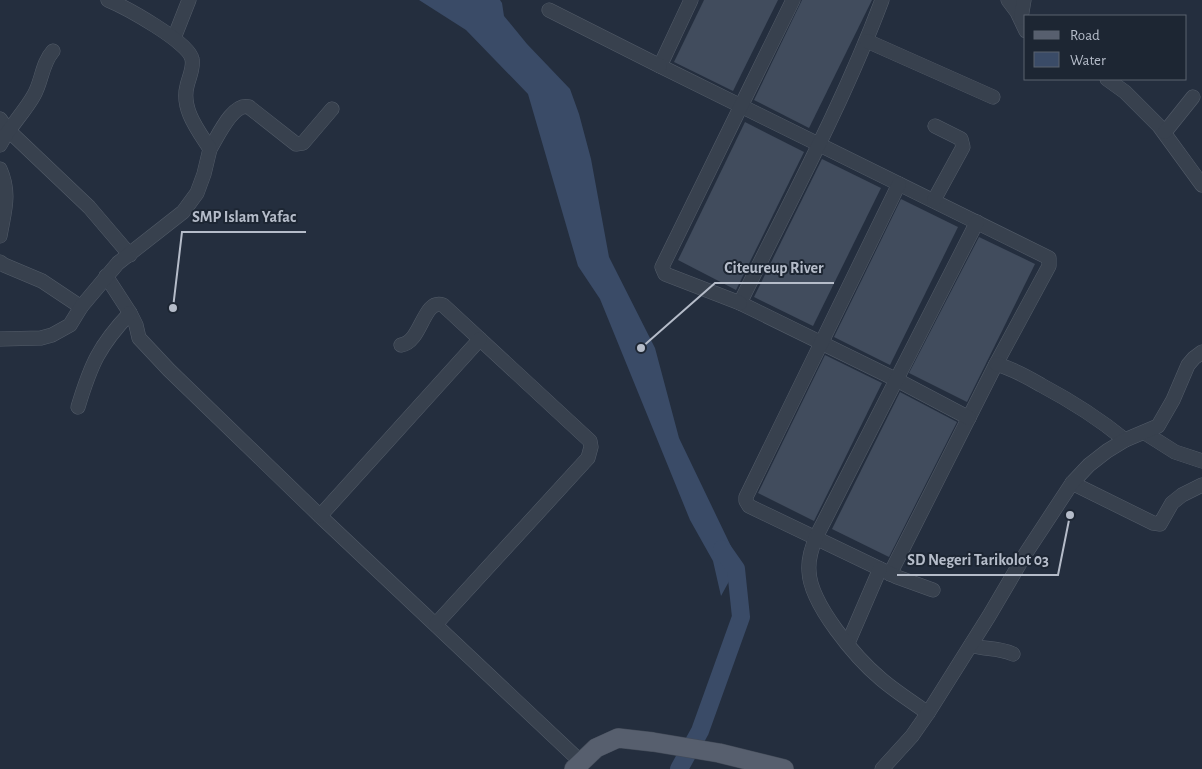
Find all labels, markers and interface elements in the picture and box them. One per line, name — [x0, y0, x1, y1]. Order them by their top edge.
legend — [1024, 15, 1187, 80]
text: Road — [1070, 28, 1100, 43]
text: Water — [1070, 53, 1106, 68]
callout: SMP Islam Yafac — [182, 201, 306, 232]
text: SMP Islam Yafac — [192, 209, 296, 225]
callout: Citeureup River — [715, 252, 834, 283]
text: Citeureup River — [724, 260, 824, 276]
callout: SD Negeri Tarikolot 03 — [897, 544, 1058, 575]
text: SD Negeri Tarikolot 03 — [907, 552, 1049, 568]

